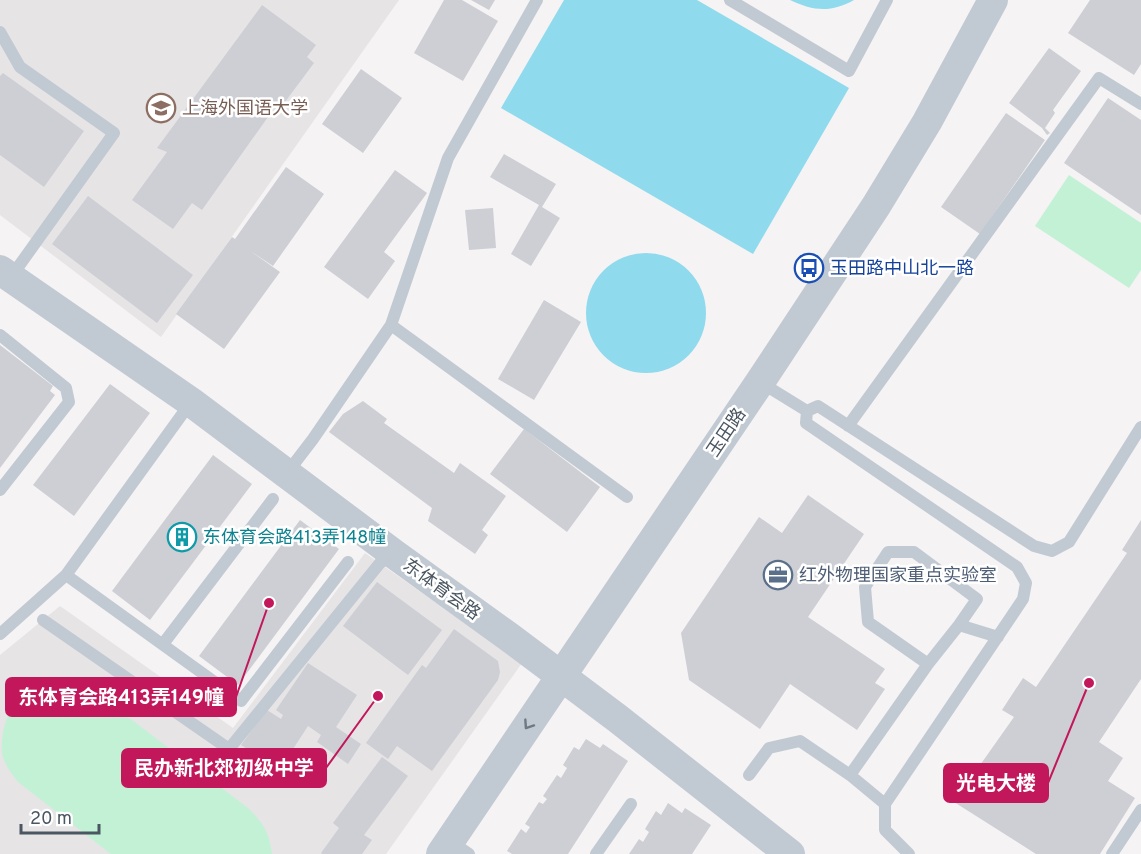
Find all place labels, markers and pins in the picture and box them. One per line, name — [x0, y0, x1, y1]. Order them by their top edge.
school or university icon: 上海外国语大学 — [145, 92, 177, 124]
place label: 上海外国语大学 — [182, 98, 308, 121]
bus stop icon: 玉田路中山北一路 — [793, 252, 825, 284]
place label: 玉田路中山北一路 — [830, 258, 974, 281]
building icon: 东体育会路413弄148幢 — [166, 521, 198, 553]
place label: 东体育会路413弄148幢 — [203, 527, 386, 550]
office icon: 红外物理国家重点实验室 — [762, 559, 794, 591]
place label: 红外物理国家重点实验室 — [799, 565, 997, 588]
callout: 东体育会路413弄149幢 — [6, 678, 236, 716]
callout: 民办新北郊初级中学 — [122, 749, 326, 787]
callout: 光电大楼 — [944, 764, 1048, 802]

